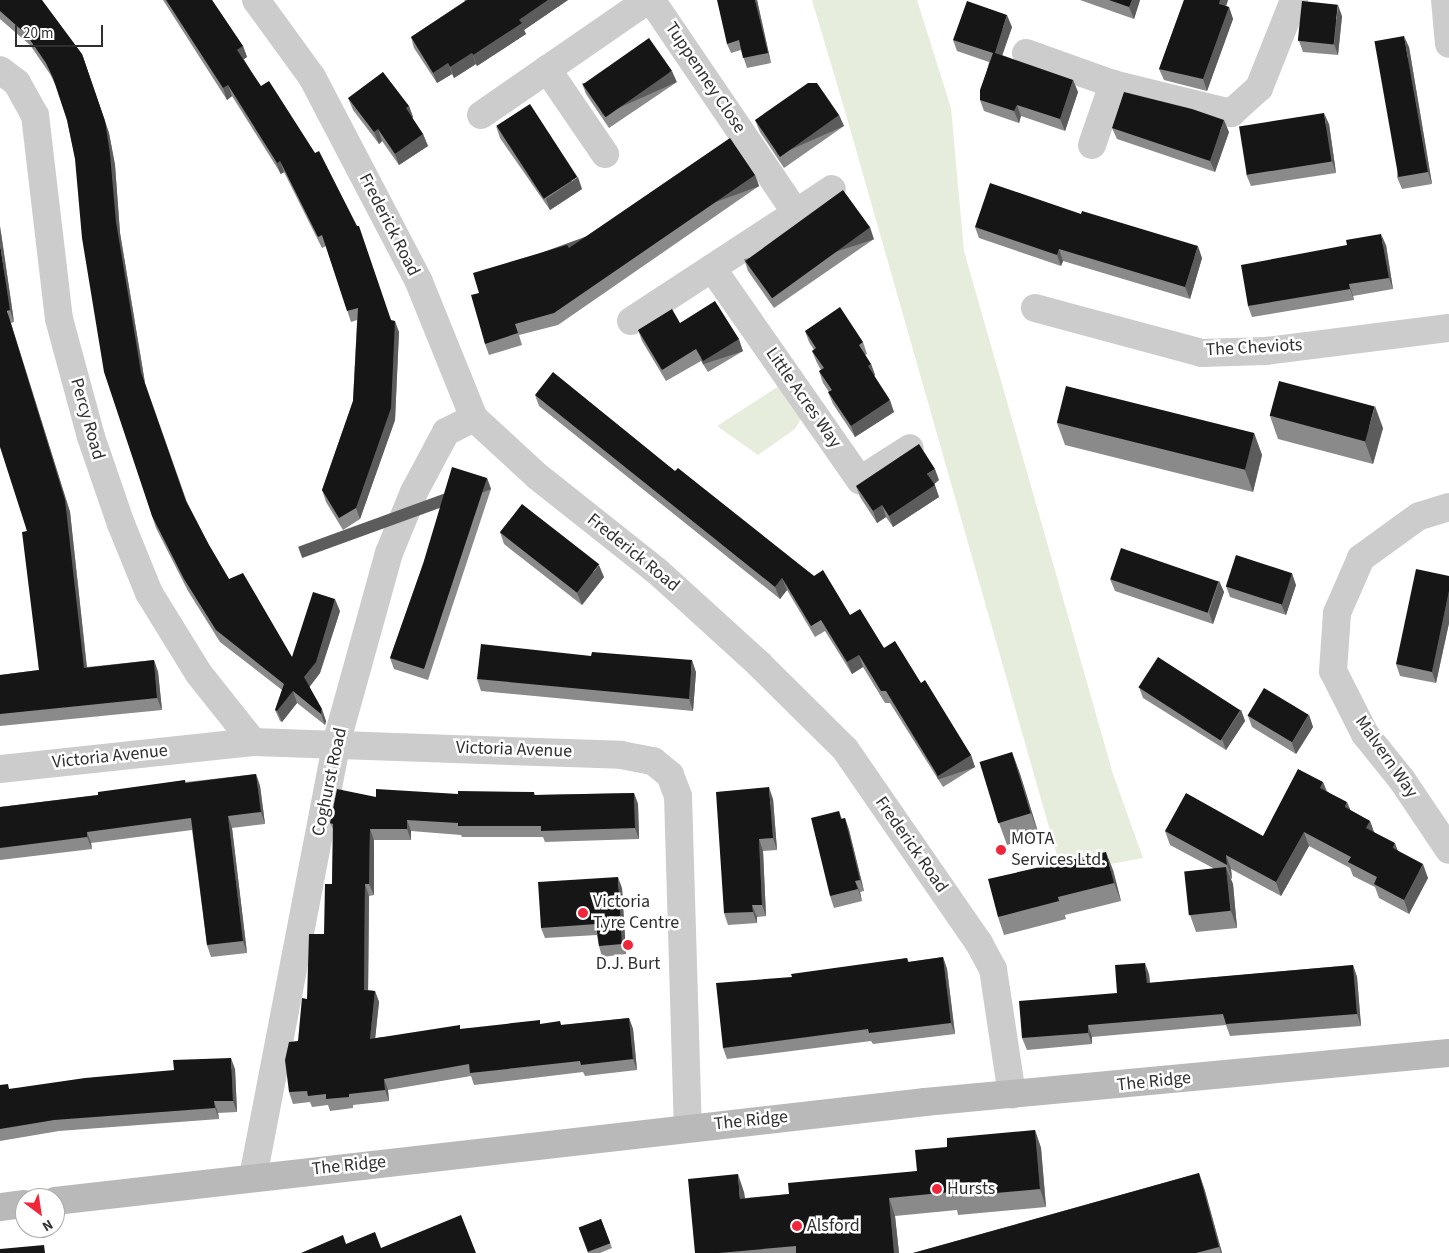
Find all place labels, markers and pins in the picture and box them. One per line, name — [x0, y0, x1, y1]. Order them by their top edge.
place label: MOTA Services Ltd. — [1011, 829, 1106, 872]
marker: MOTA Services Ltd. — [995, 844, 1007, 856]
place label: Victoria Tyre Centre — [593, 892, 679, 934]
marker: Victoria Tyre Centre — [577, 907, 589, 919]
marker: D.J. Burt — [622, 939, 634, 951]
place label: D.J. Burt — [596, 953, 660, 975]
place label: Hursts — [947, 1178, 995, 1200]
marker: Hursts — [931, 1183, 943, 1195]
place label: Alsford — [807, 1215, 860, 1237]
marker: Alsford — [791, 1220, 803, 1232]

